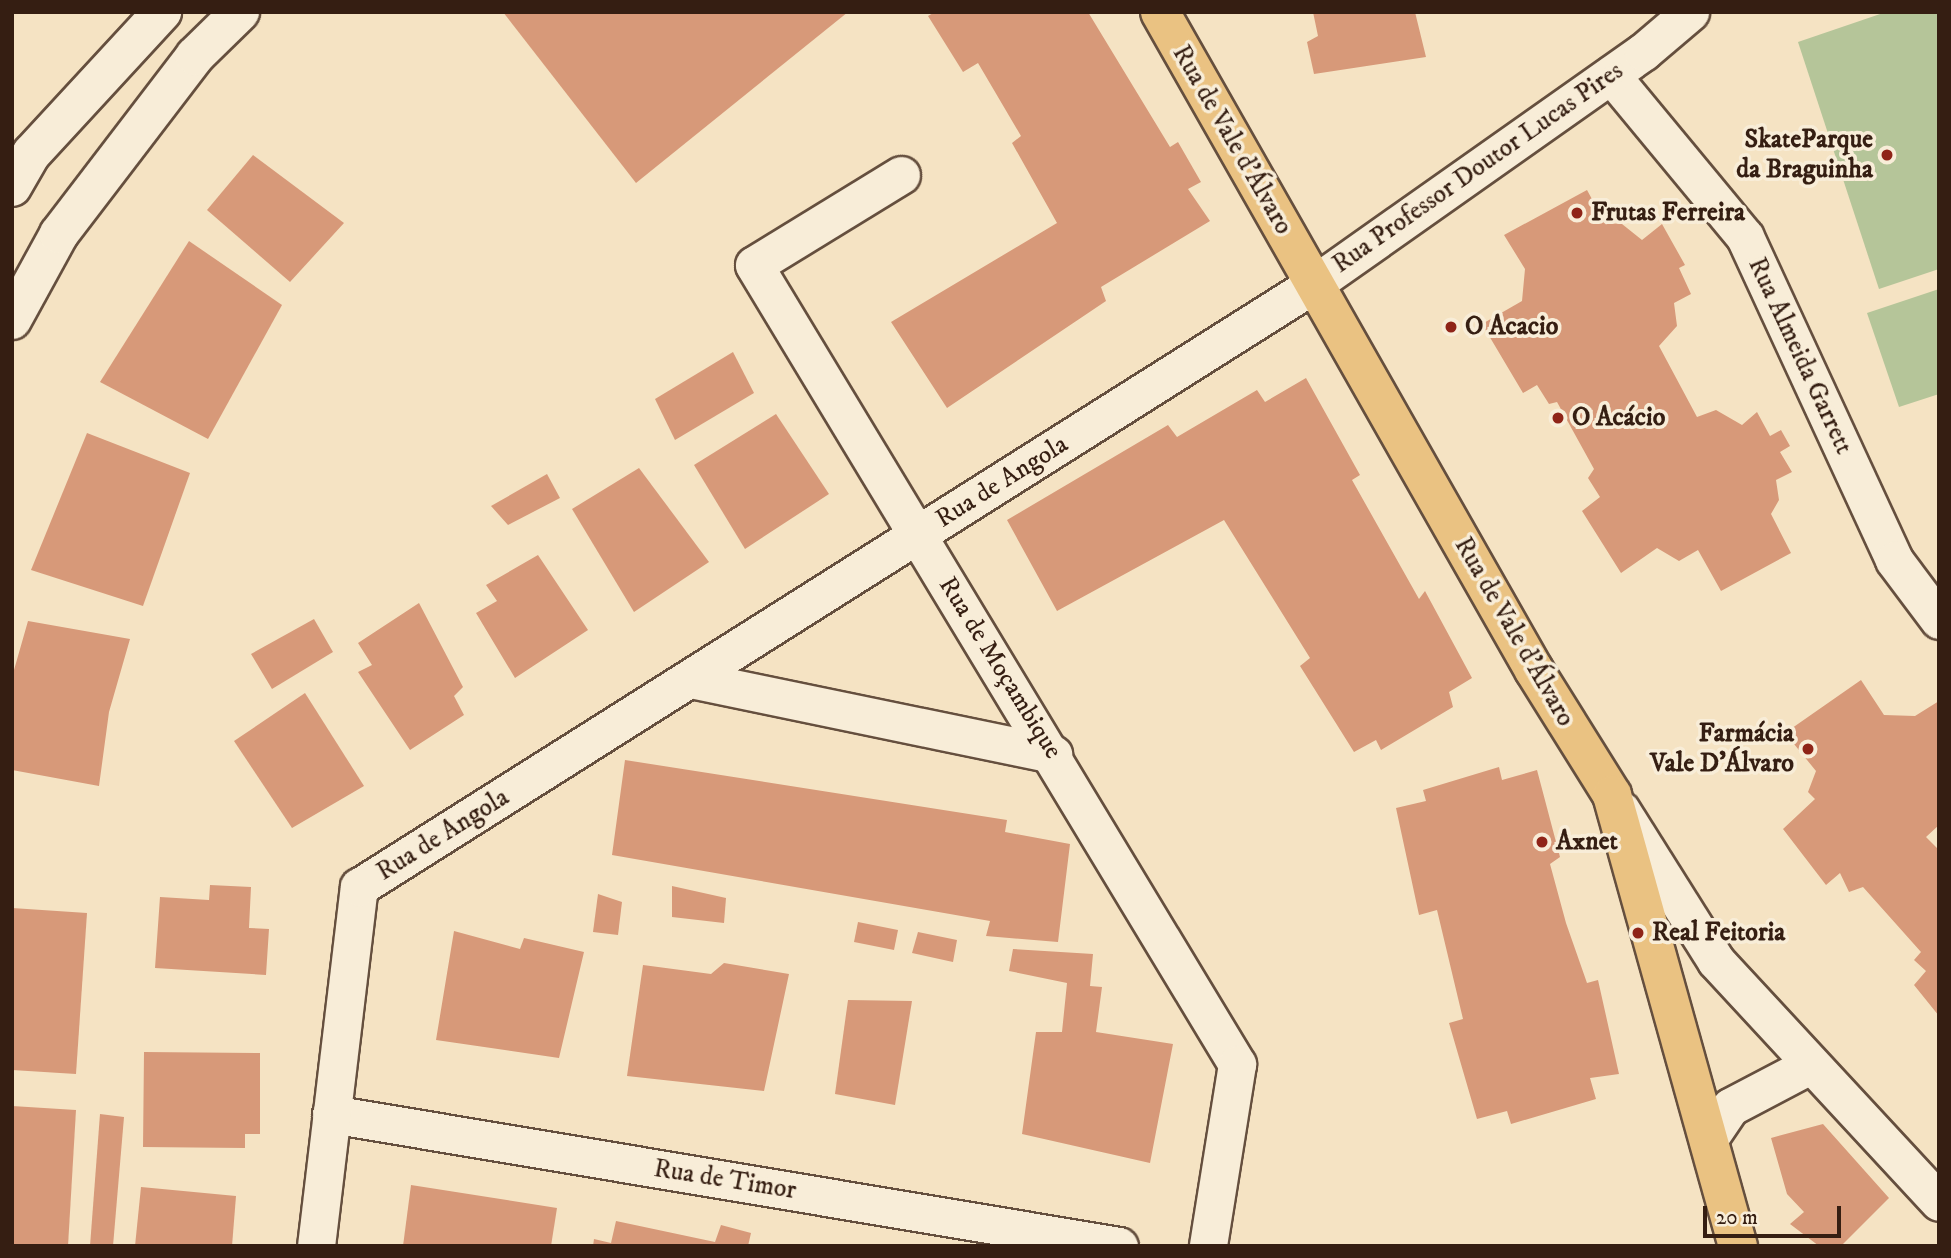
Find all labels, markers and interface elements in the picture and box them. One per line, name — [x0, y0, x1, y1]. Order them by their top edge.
street label: Rua de Vale d'Álvaro — [1165, 40, 1299, 240]
street label: Rua Professor Doutor Lucas Pires — [1327, 56, 1629, 280]
place label: SkateParque da Braguinha — [1736, 124, 1873, 186]
marker: SkateParque da Braguinha — [1879, 147, 1895, 163]
place label: Frutas Ferreira — [1591, 197, 1745, 229]
marker: Frutas Ferreira — [1569, 205, 1585, 221]
street label: Rua Almeida Garrett — [1741, 253, 1859, 459]
place label: O Acacio — [1465, 311, 1558, 343]
marker: O Acacio — [1443, 319, 1459, 335]
place label: O Acácio — [1572, 402, 1665, 434]
marker: O Acácio — [1550, 410, 1566, 426]
street label: Rua de Angola — [930, 429, 1074, 535]
street label: Rua de Vale d'Álvaro — [1447, 532, 1581, 732]
street label: Rua de Moçambique — [932, 571, 1068, 765]
place label: Farmácia Vale D'Álvaro — [1650, 718, 1794, 780]
marker: Farmácia Vale D'Álvaro — [1800, 741, 1816, 757]
street label: Rua de Angola — [371, 782, 515, 888]
place label: Axnet — [1556, 826, 1618, 858]
marker: Axnet — [1534, 834, 1550, 850]
place label: Real Feitoria — [1652, 917, 1785, 949]
marker: Real Feitoria — [1630, 925, 1646, 941]
street label: Rua de Timor — [652, 1153, 798, 1207]
scale bar — [1706, 1192, 1844, 1236]
text: 20 m — [1716, 1205, 1758, 1231]

